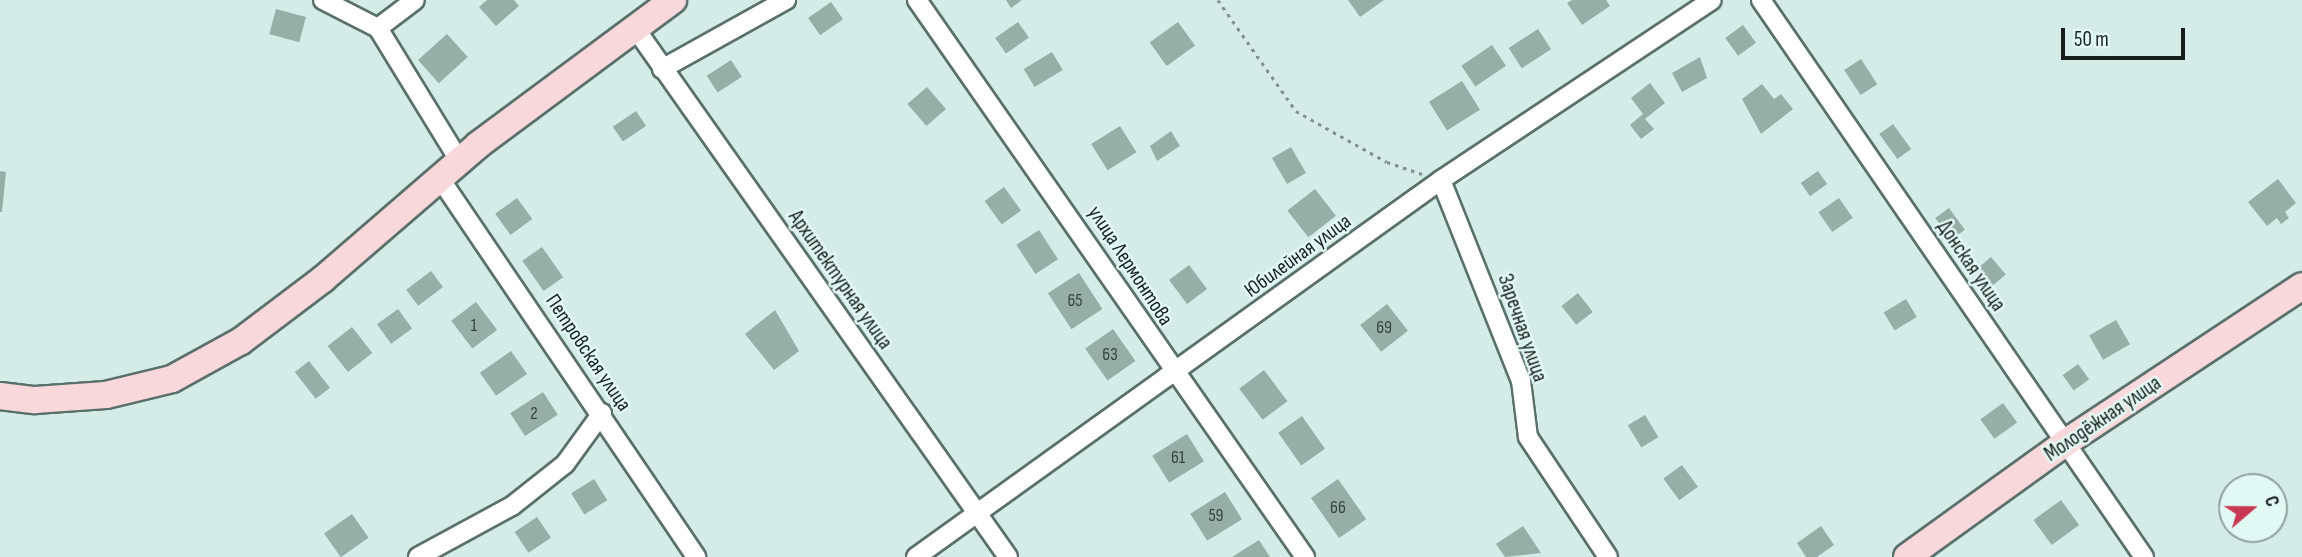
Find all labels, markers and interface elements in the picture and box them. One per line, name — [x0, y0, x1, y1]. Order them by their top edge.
scale bar — [2064, 14, 2188, 58]
text: 50 m — [2074, 27, 2109, 52]
street label: улица Лермонтова — [1082, 202, 1178, 330]
street label: Архитектурная улица — [783, 206, 897, 354]
street label: Юбилейная улица — [1240, 209, 1356, 303]
street label: Донская улица — [1931, 216, 2011, 316]
street label: Заречная улица — [1492, 271, 1552, 385]
street label: Петровская улица — [540, 290, 636, 416]
house number: 65 — [1067, 290, 1083, 312]
house number: 1 — [471, 315, 477, 337]
house number: 69 — [1376, 317, 1392, 339]
house number: 63 — [1102, 344, 1118, 366]
street label: Молодёжная улица — [2040, 371, 2166, 467]
house number: 2 — [530, 403, 538, 425]
house number: 61 — [1171, 447, 1185, 469]
north arrow — [2218, 473, 2288, 543]
text: С — [2259, 493, 2284, 510]
house number: 66 — [1330, 497, 1346, 519]
house number: 59 — [1208, 505, 1224, 527]

